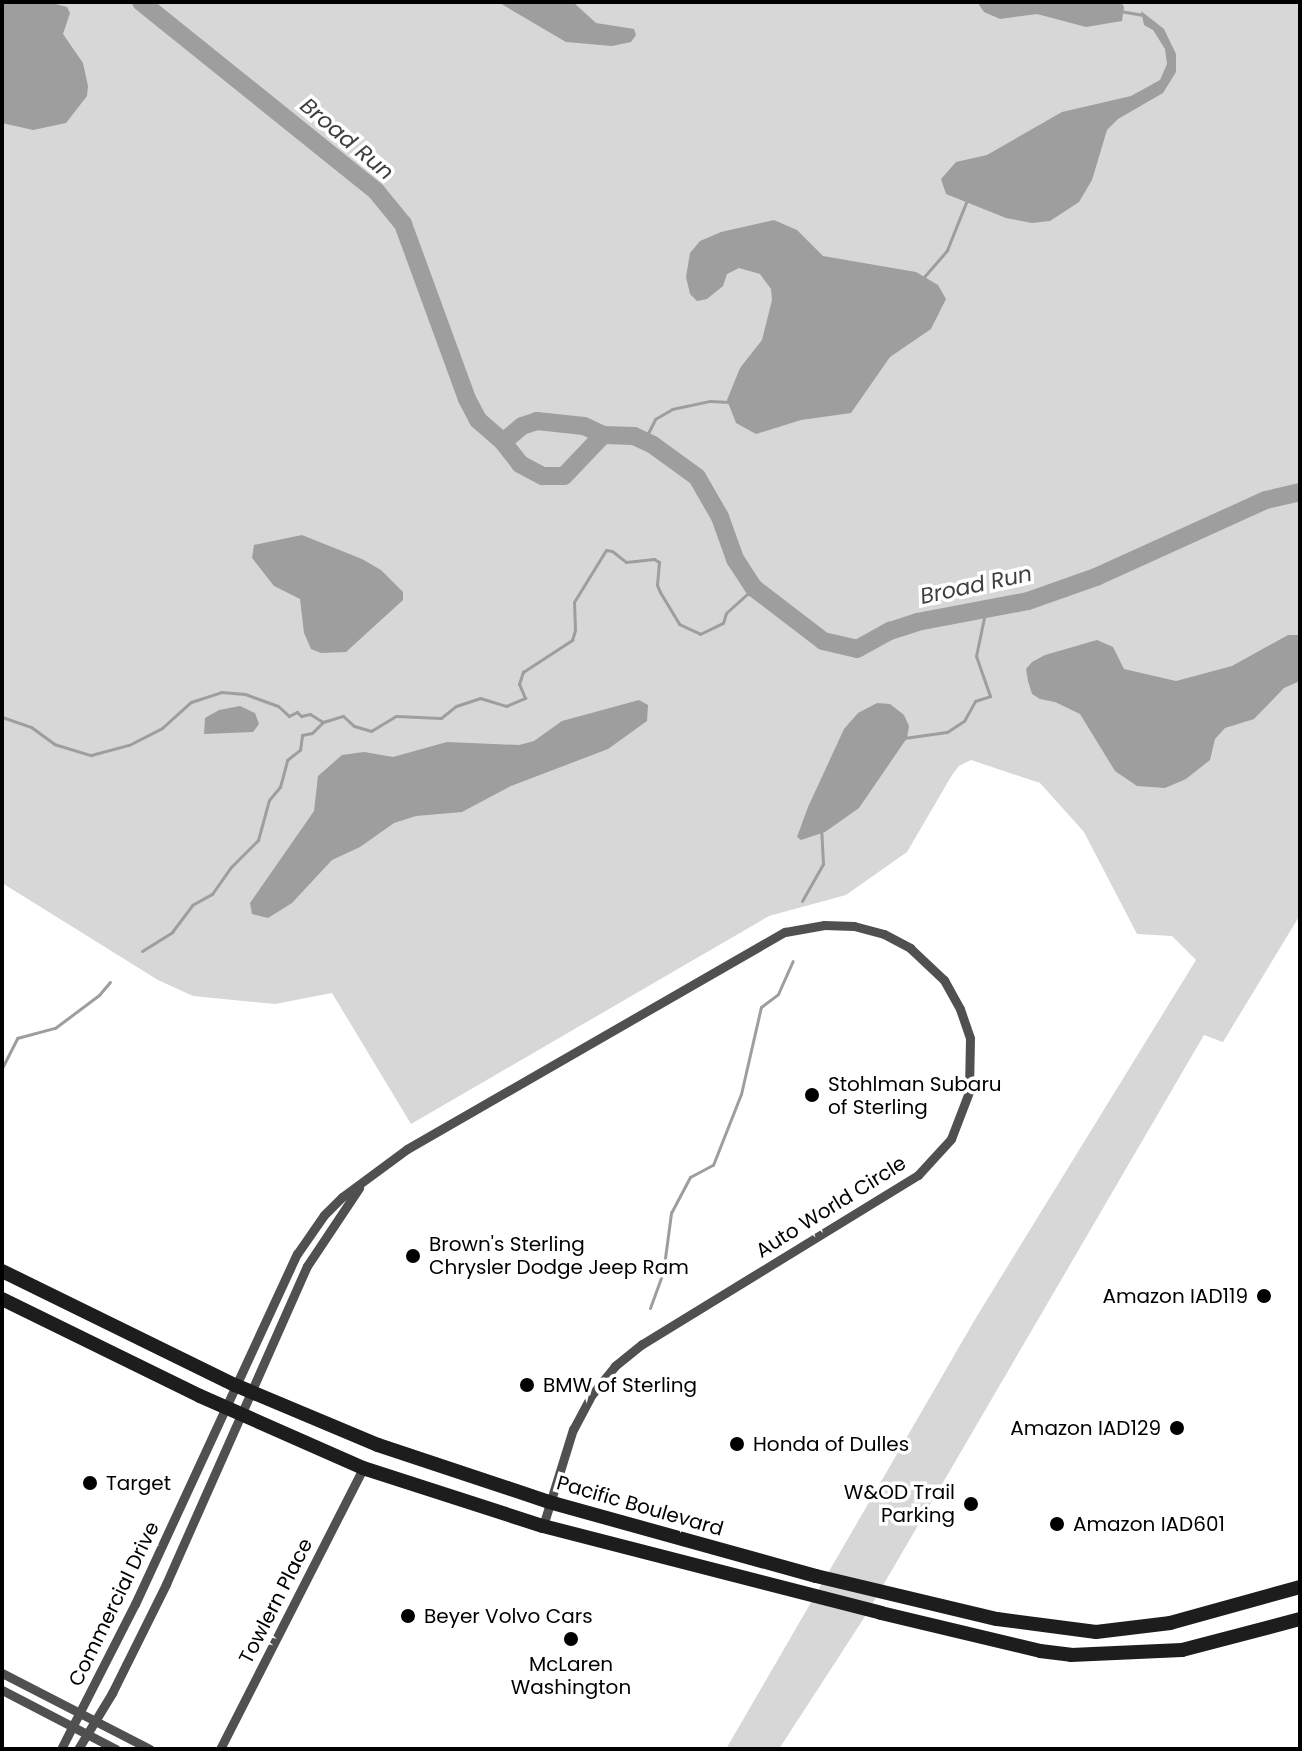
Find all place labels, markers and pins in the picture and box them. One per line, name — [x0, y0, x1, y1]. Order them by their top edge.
place label: Stohlman Subaru of Sterling — [828, 1072, 1002, 1119]
marker: Stohlman Subaru of Sterling — [803, 1086, 821, 1104]
place label: Brown's Sterling Chrysler Dodge Jeep Ram — [429, 1232, 689, 1279]
marker: Brown's Sterling Chrysler Dodge Jeep Ram — [404, 1247, 422, 1265]
place label: Amazon IAD119 — [1102, 1284, 1248, 1308]
marker: Amazon IAD119 — [1255, 1287, 1273, 1305]
place label: BMW of Sterling — [543, 1373, 697, 1397]
marker: BMW of Sterling — [518, 1376, 536, 1394]
place label: Amazon IAD129 — [1010, 1416, 1161, 1440]
marker: Amazon IAD129 — [1168, 1419, 1186, 1437]
place label: Honda of Dulles — [753, 1432, 909, 1456]
marker: Honda of Dulles — [728, 1435, 746, 1453]
place label: Target — [106, 1471, 171, 1495]
marker: Target — [81, 1474, 99, 1492]
place label: W&OD Trail Parking — [844, 1480, 955, 1527]
marker: W&OD Trail Parking — [962, 1495, 980, 1513]
place label: Amazon IAD601 — [1073, 1512, 1225, 1536]
marker: Amazon IAD601 — [1048, 1515, 1066, 1533]
place label: Beyer Volvo Cars — [424, 1604, 593, 1628]
marker: Beyer Volvo Cars — [399, 1607, 417, 1625]
marker: McLaren Washington — [562, 1630, 580, 1648]
place label: McLaren Washington — [511, 1652, 631, 1699]

